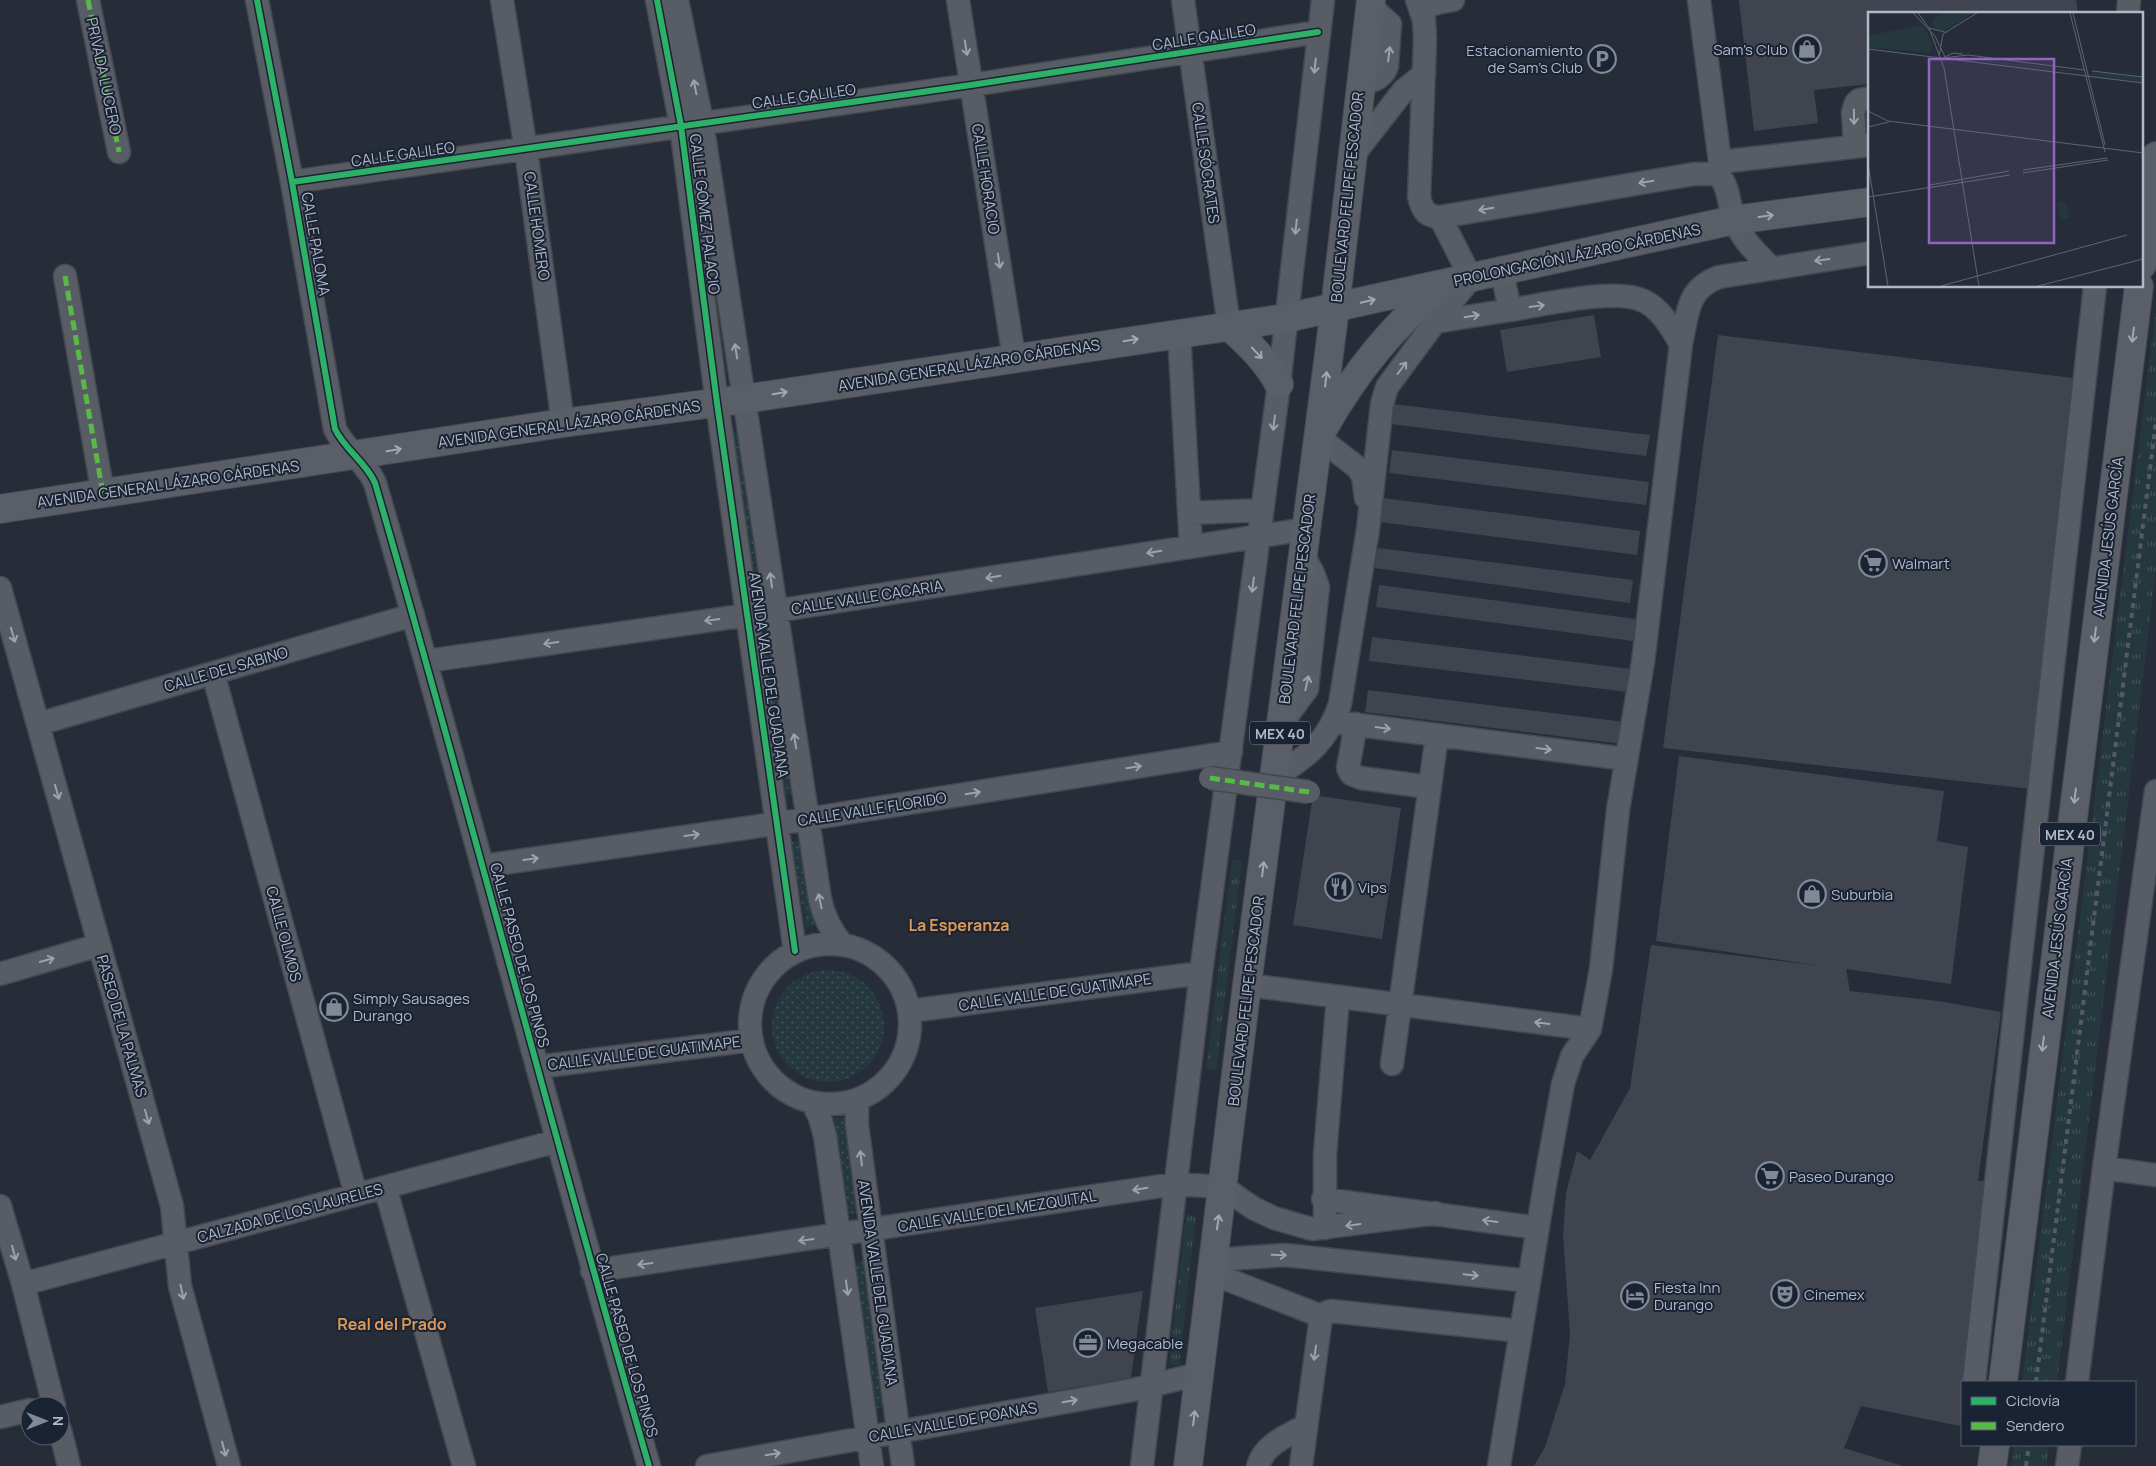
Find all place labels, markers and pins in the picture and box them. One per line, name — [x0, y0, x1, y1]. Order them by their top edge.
shop icon: Sam's Club — [1792, 34, 1822, 64]
place label: Sam's Club — [1713, 39, 1788, 60]
place label: Estacionamiento de Sam's Club — [1466, 40, 1583, 78]
parking icon: Estacionamiento de Sam's Club — [1587, 44, 1617, 74]
supermarket icon: Walmart — [1858, 548, 1888, 578]
place label: Walmart — [1892, 553, 1950, 574]
restaurant icon: Vips — [1324, 872, 1354, 902]
place label: Vips — [1358, 877, 1387, 898]
shop icon: Suburbia — [1797, 879, 1827, 909]
place label: Suburbia — [1831, 884, 1893, 905]
place label: Simply Sausages Durango — [353, 988, 470, 1026]
shop icon: Simply Sausages Durango — [319, 992, 349, 1022]
supermarket icon: Paseo Durango — [1755, 1161, 1785, 1191]
place label: Paseo Durango — [1789, 1166, 1894, 1187]
place label: Fiesta Inn Durango — [1654, 1277, 1720, 1315]
theatre icon: Cinemex — [1770, 1279, 1800, 1309]
hotel icon: Fiesta Inn Durango — [1620, 1281, 1650, 1311]
place label: Cinemex — [1804, 1284, 1865, 1305]
office icon: Megacable — [1073, 1328, 1103, 1358]
place label: Megacable — [1107, 1333, 1184, 1354]

